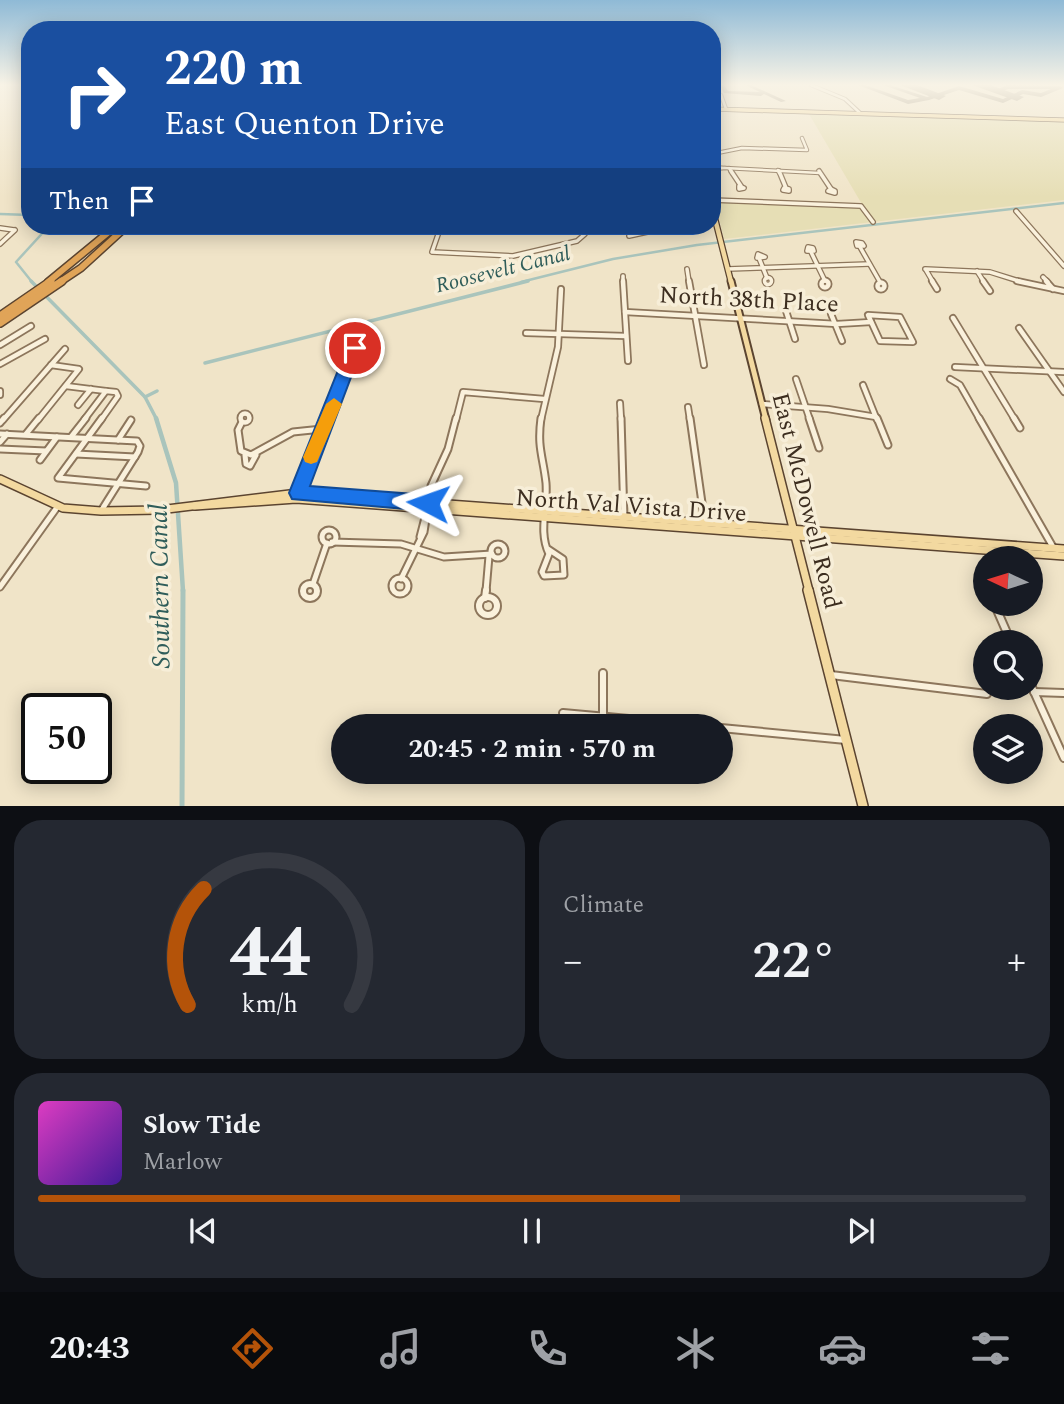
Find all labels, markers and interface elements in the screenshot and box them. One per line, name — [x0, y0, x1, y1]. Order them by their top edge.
text: 220 m — [164, 32, 303, 107]
icon: right — [49, 49, 140, 140]
text: East Quenton Drive — [164, 100, 445, 149]
text: Then — [49, 181, 109, 221]
icon: arrive — [123, 182, 161, 220]
water label: Roosevelt Canal — [432, 238, 574, 302]
street label: North 38th Place — [658, 277, 840, 323]
pin — [325, 318, 385, 378]
icon: arrive — [336, 329, 374, 367]
street label: East McDowell Road — [762, 389, 850, 613]
position arrow — [391, 466, 465, 540]
street label: North Val Vista Drive — [514, 480, 748, 532]
water label: Southern Canal — [139, 503, 181, 669]
north arrow — [973, 546, 1043, 616]
map controls — [973, 546, 1043, 784]
button: search — [973, 630, 1043, 700]
speed limit sign: 50 — [21, 693, 112, 784]
button: layers — [973, 714, 1043, 784]
text: 20:45 · 2 min · 570 m — [408, 729, 656, 769]
text: Climate — [563, 888, 644, 923]
text: 44 — [229, 899, 310, 1010]
text: 22° — [752, 922, 837, 1001]
text: − — [563, 933, 582, 991]
text: + — [1007, 933, 1026, 991]
text: km/h — [241, 986, 298, 1024]
text: Slow Tide — [143, 1105, 261, 1145]
text: Marlow — [143, 1145, 222, 1180]
icon: previous — [184, 1212, 222, 1250]
icon: pause — [513, 1212, 551, 1250]
icon: next — [842, 1212, 880, 1250]
text: 20:43 — [49, 1324, 130, 1373]
icon: directions — [228, 1324, 277, 1373]
icon: music — [376, 1324, 425, 1373]
icon: phone — [523, 1324, 572, 1373]
icon: climate — [671, 1324, 720, 1373]
icon: car — [818, 1324, 867, 1373]
icon: filters — [966, 1324, 1015, 1373]

